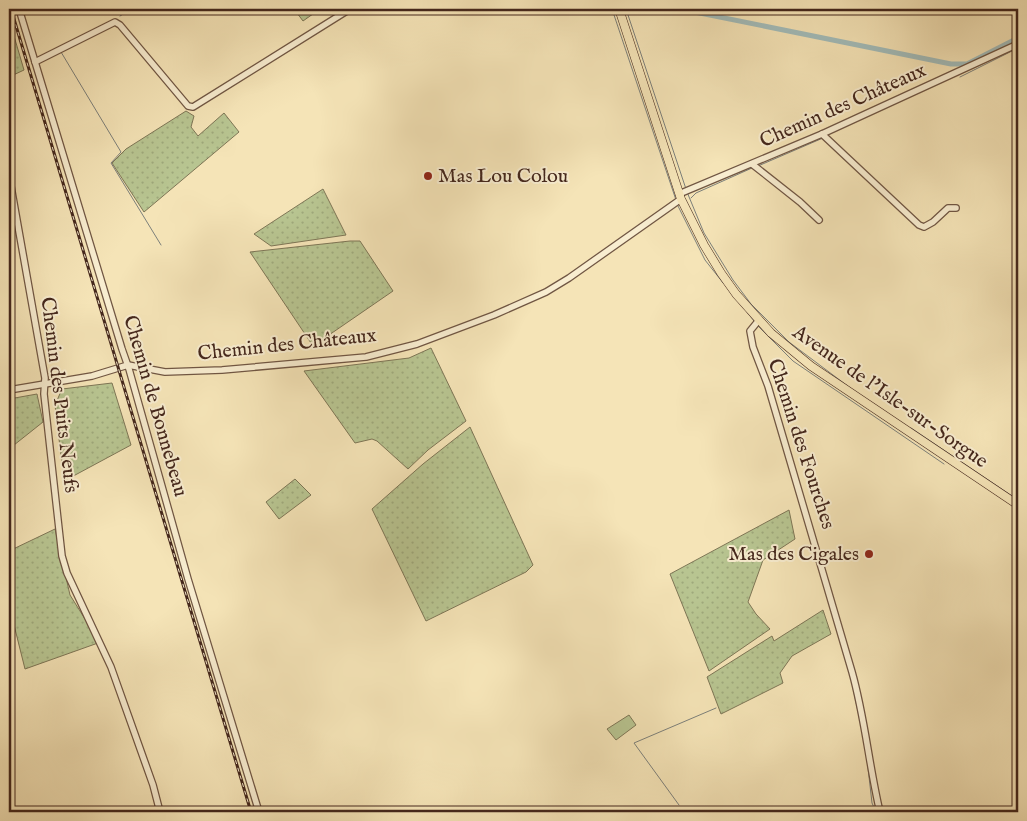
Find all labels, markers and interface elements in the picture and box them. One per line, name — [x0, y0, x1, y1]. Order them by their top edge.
street label: Chemin des Châteaux — [756, 58, 930, 154]
place label: Mas Lou Colou — [438, 164, 568, 189]
marker: Mas Lou Colou — [422, 170, 434, 182]
street label: Chemin des Puits Neufs — [35, 296, 83, 494]
street label: Chemin de Bonnebeau — [117, 312, 193, 500]
street label: Avenue de l'Isle-sur-Sorgue — [787, 319, 993, 474]
street label: Chemin des Châteaux — [196, 323, 378, 367]
street label: Chemin des Fourches — [762, 356, 840, 532]
place label: Mas des Cigales — [728, 542, 859, 567]
marker: Mas des Cigales — [863, 548, 875, 560]

